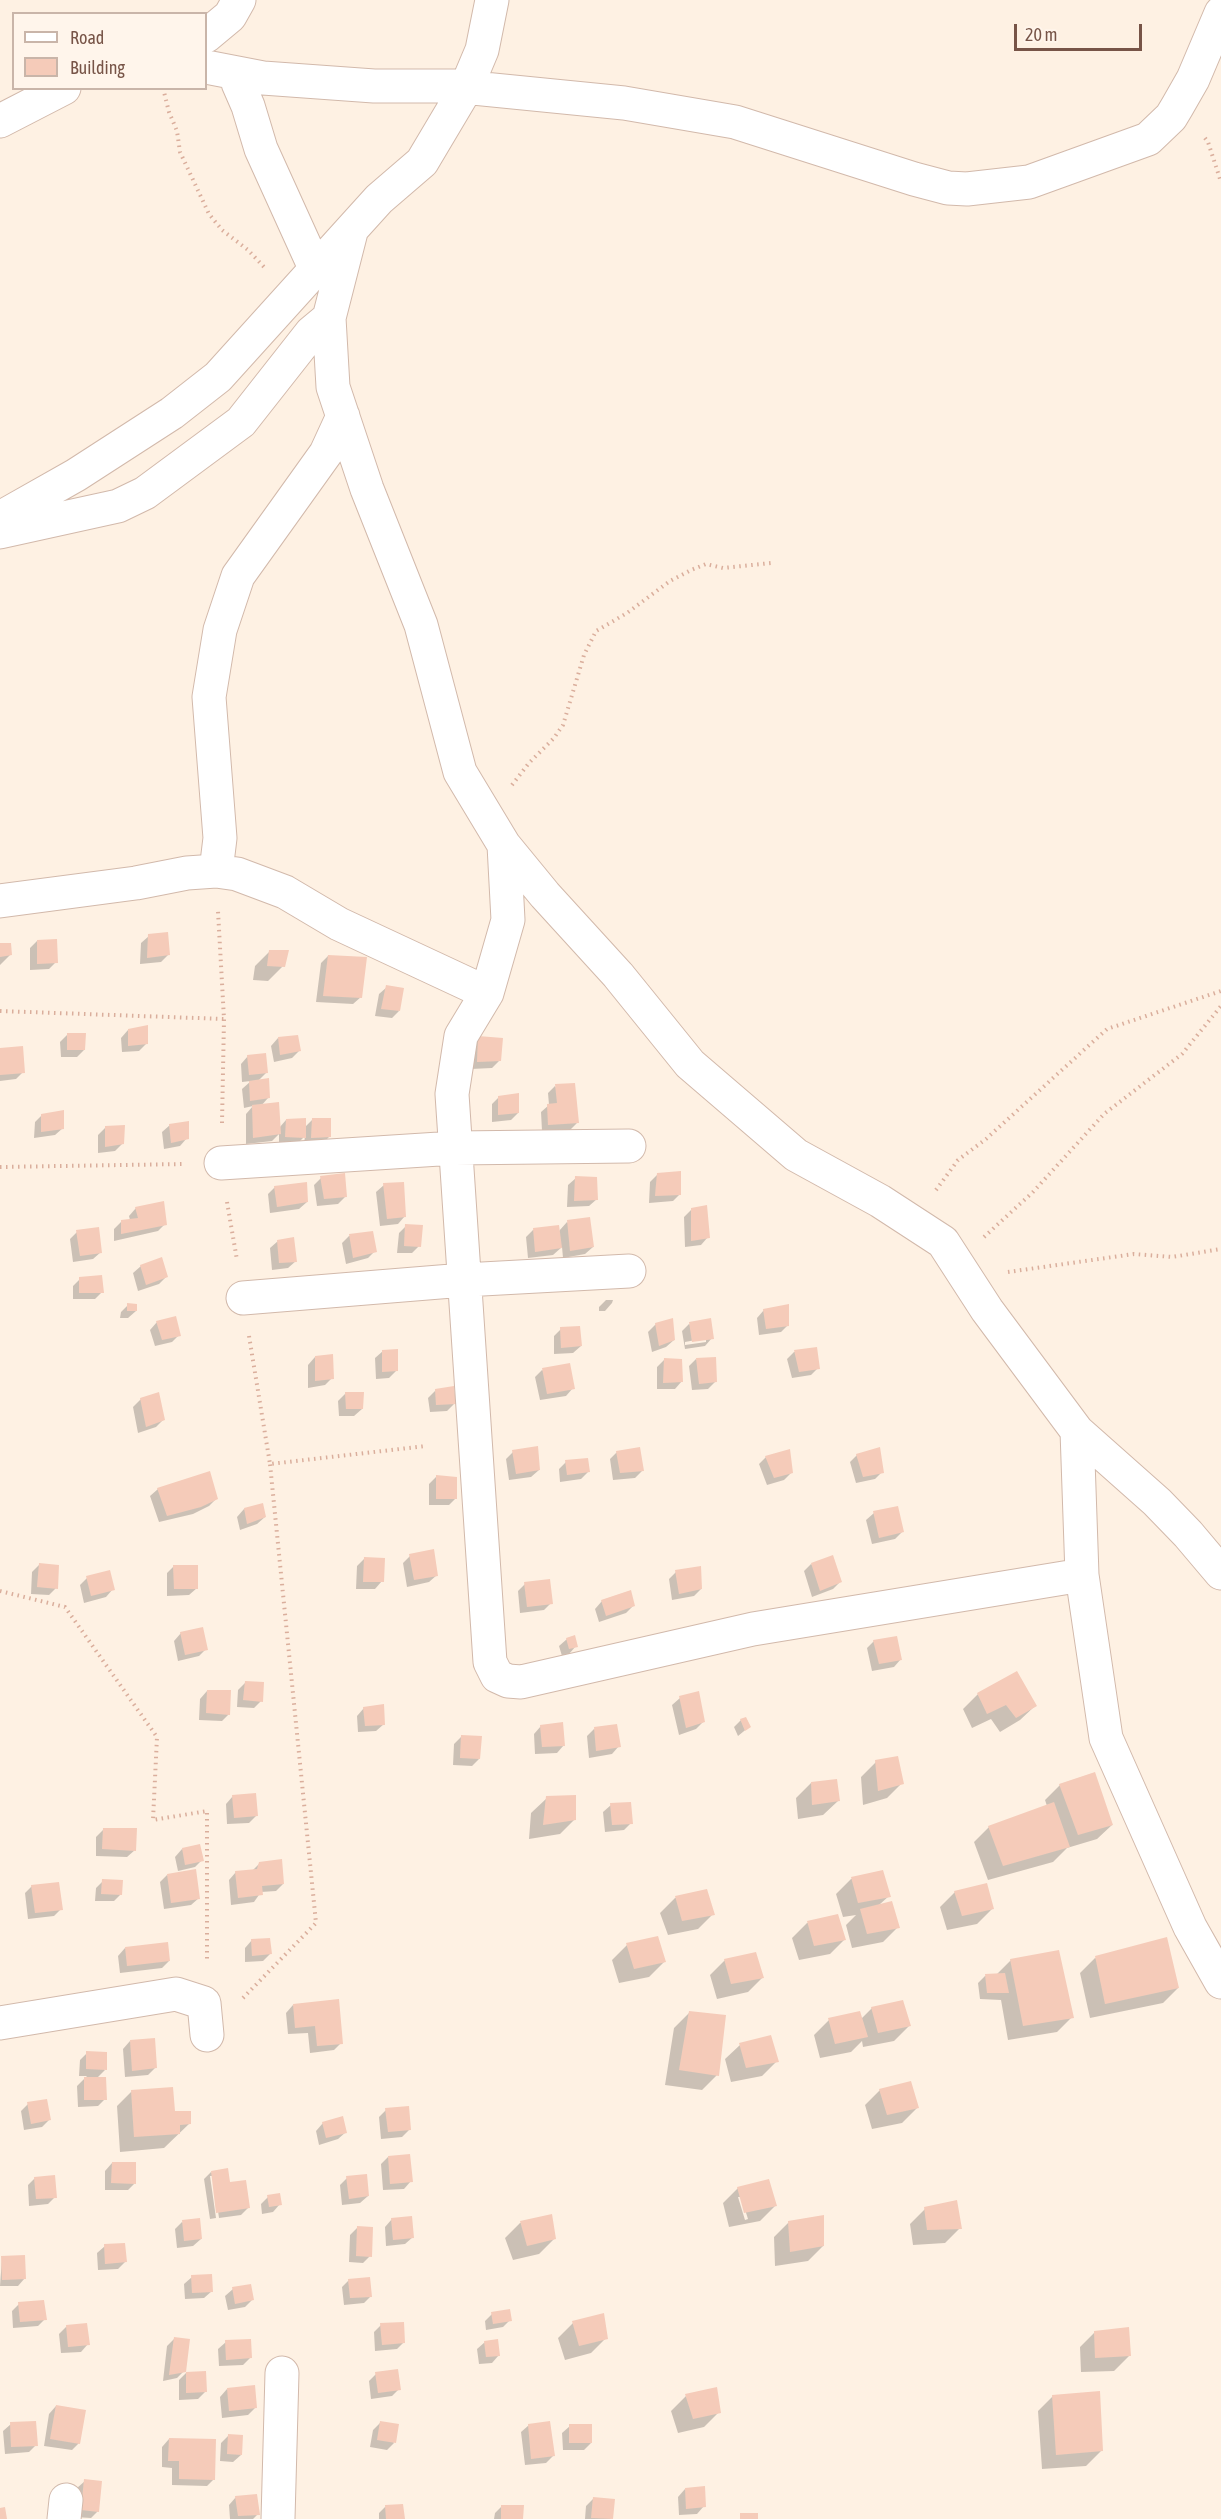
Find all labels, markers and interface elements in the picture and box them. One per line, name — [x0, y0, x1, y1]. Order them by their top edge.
legend — [12, 12, 207, 90]
scale bar — [1017, 12, 1144, 50]
text: 20 m — [1025, 24, 1057, 45]
text: Road — [70, 27, 104, 48]
text: Building — [70, 57, 125, 78]

